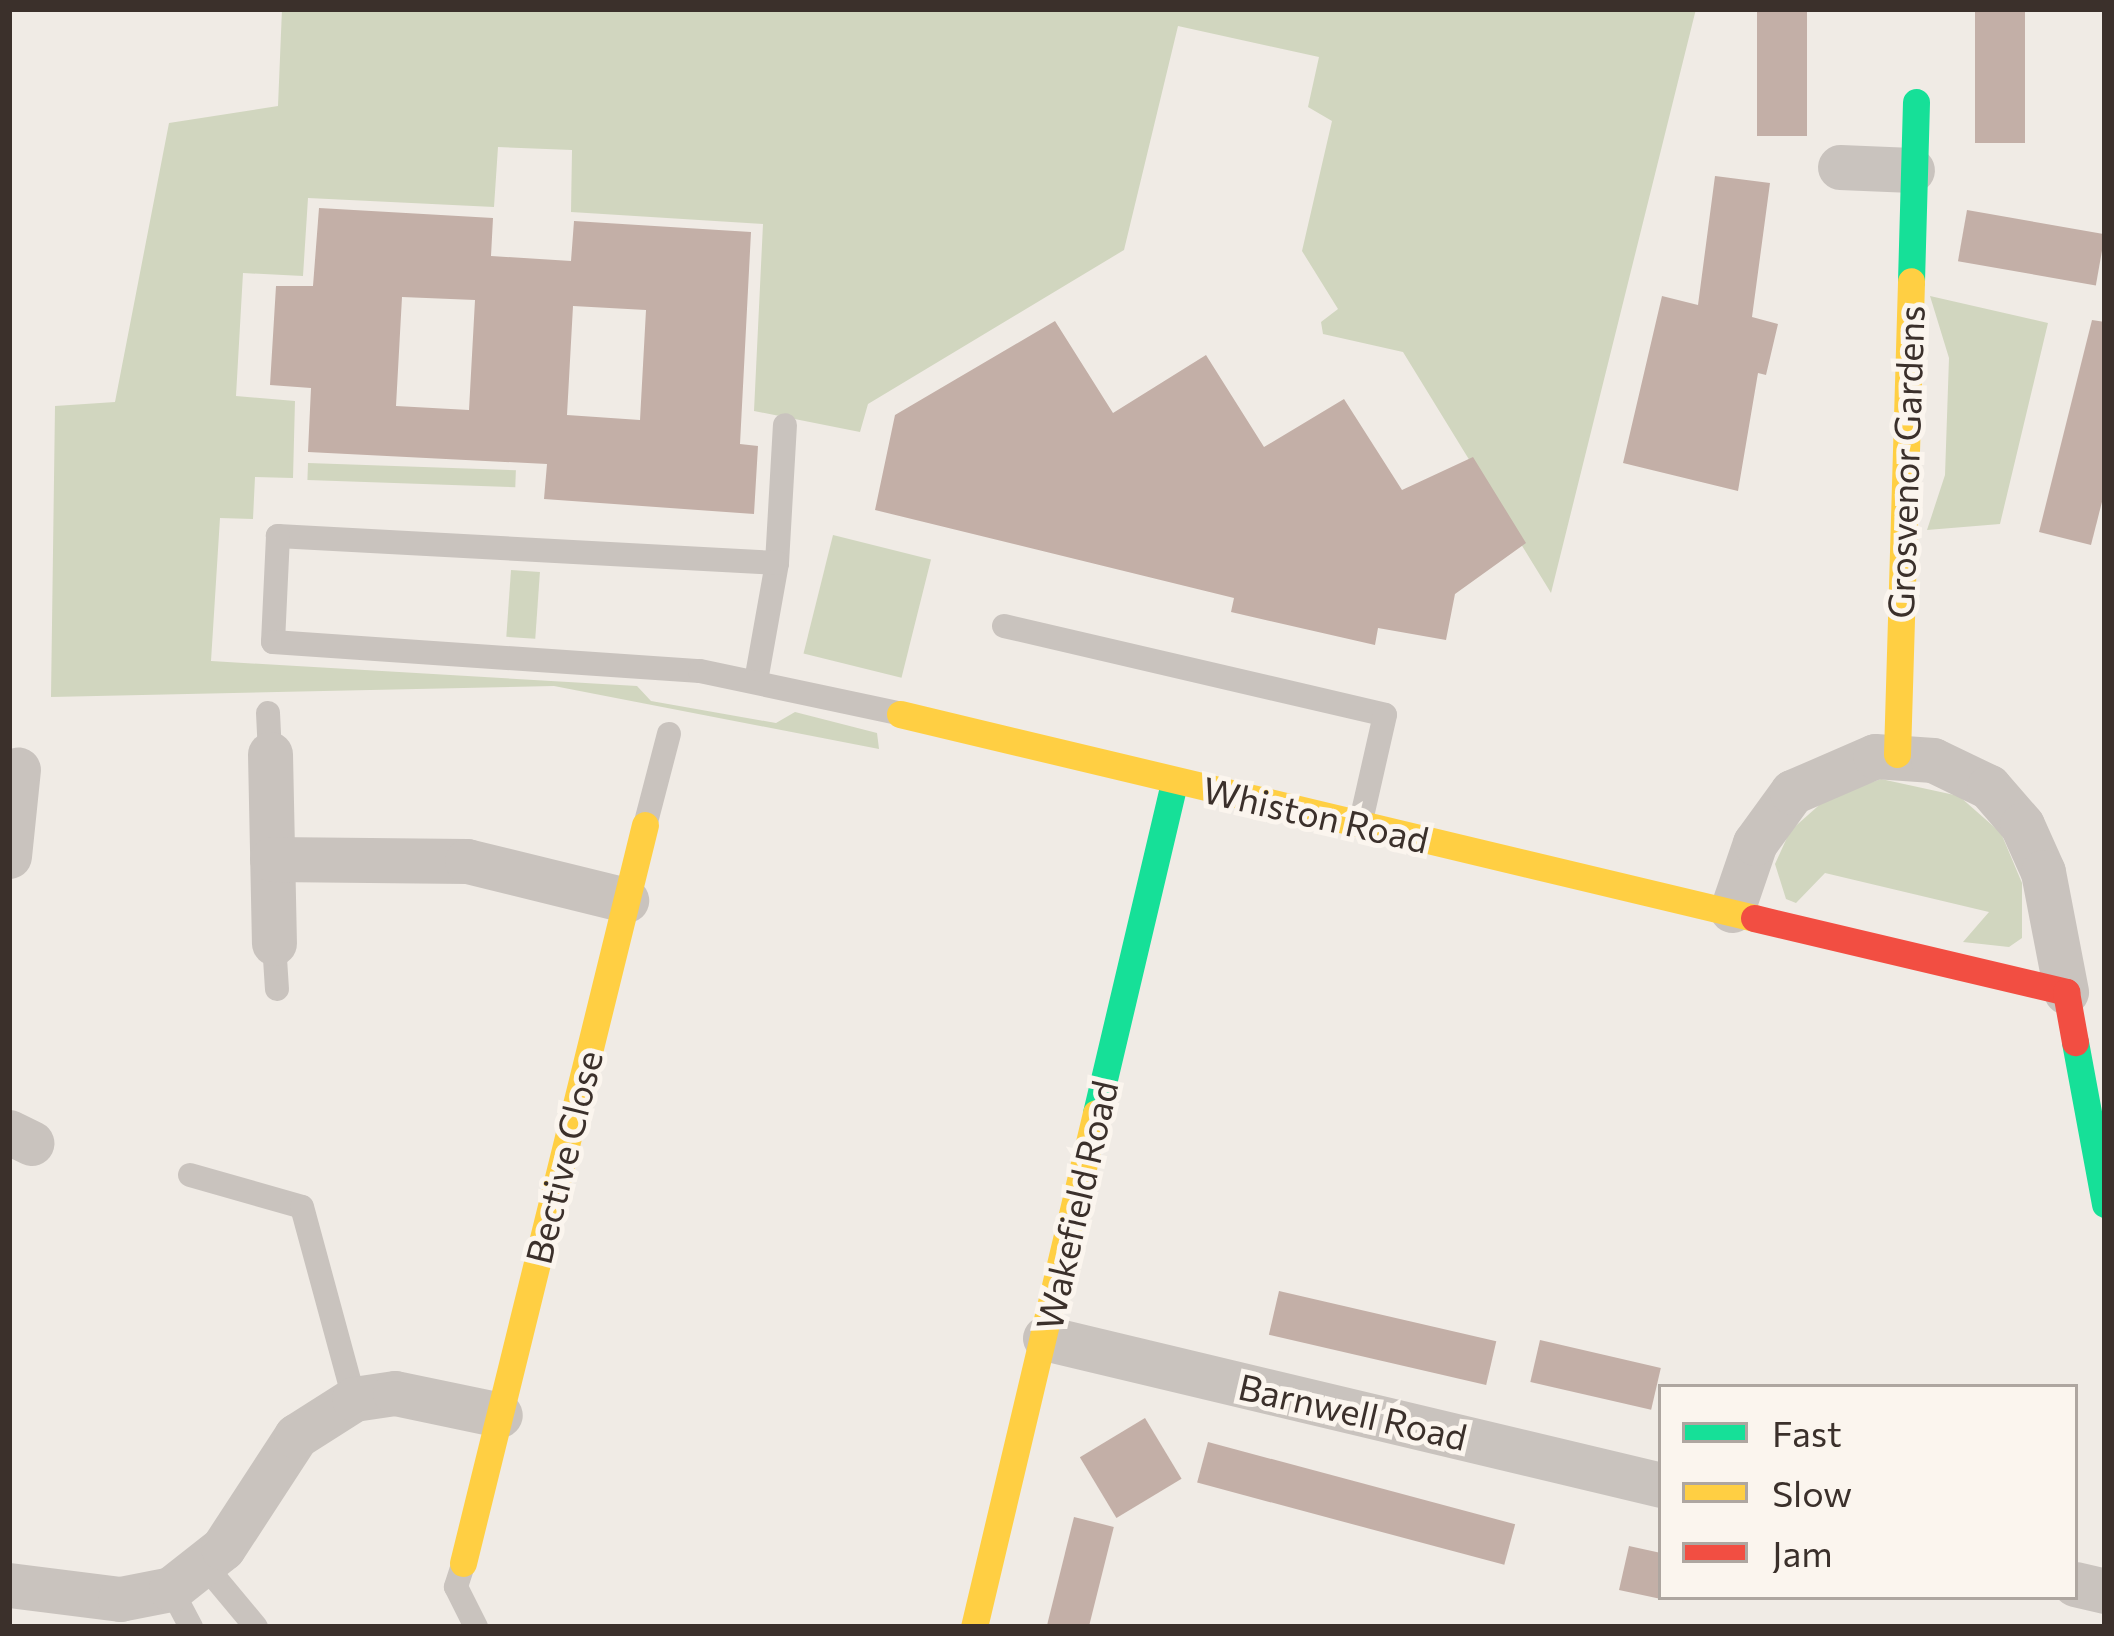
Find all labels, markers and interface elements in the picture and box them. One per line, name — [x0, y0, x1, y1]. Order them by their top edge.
street label: Grosvenor Gardens — [1878, 305, 1932, 619]
street label: Whiston Road — [1199, 767, 1433, 861]
street label: Bective Close — [516, 1046, 610, 1268]
street label: Wakefield Road — [1026, 1076, 1126, 1334]
street label: Barnwell Road — [1235, 1364, 1471, 1458]
legend — [1658, 1384, 2078, 1600]
text: Fast — [1772, 1410, 1842, 1454]
text: Slow — [1772, 1470, 1852, 1514]
text: Jam — [1772, 1530, 1833, 1574]

